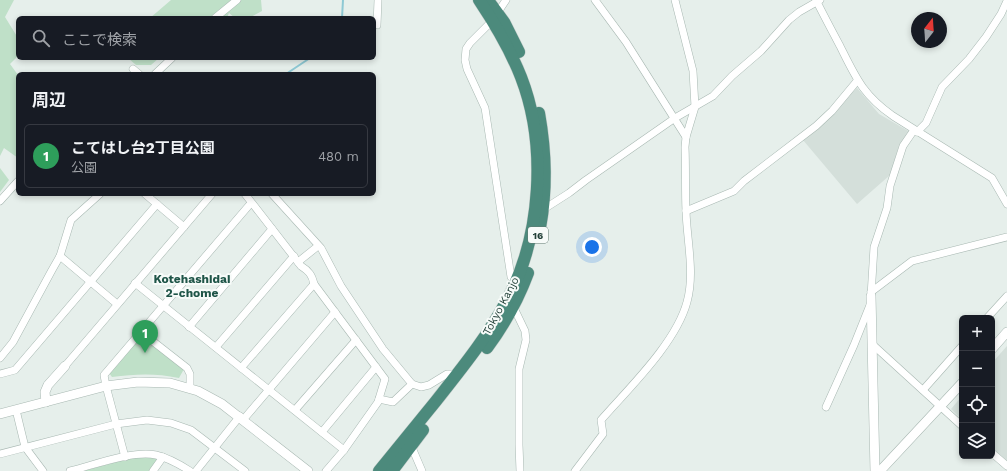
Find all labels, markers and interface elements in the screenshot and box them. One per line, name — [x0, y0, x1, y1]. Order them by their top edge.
north arrow — [911, 12, 947, 48]
search box — [16, 16, 376, 60]
icon: search — [30, 27, 52, 49]
text: ここで検索 — [62, 31, 137, 49]
text: 周辺 — [32, 90, 66, 110]
text: こてはし台2丁目公園 — [71, 139, 215, 157]
text: 1 — [43, 149, 49, 164]
text: 480 m — [318, 149, 359, 164]
text: 公園 — [71, 160, 97, 175]
road number: 16 — [528, 227, 548, 243]
your location — [582, 237, 602, 257]
district label: Kotehashidai 2-chome — [154, 272, 230, 300]
street label: Tokyo Kanjo — [480, 275, 522, 337]
map controls — [959, 315, 995, 459]
button: + — [959, 315, 995, 351]
pin: 1 — [132, 320, 158, 353]
button: − — [959, 351, 995, 387]
button: locate — [959, 387, 995, 423]
button: layers — [959, 423, 995, 459]

